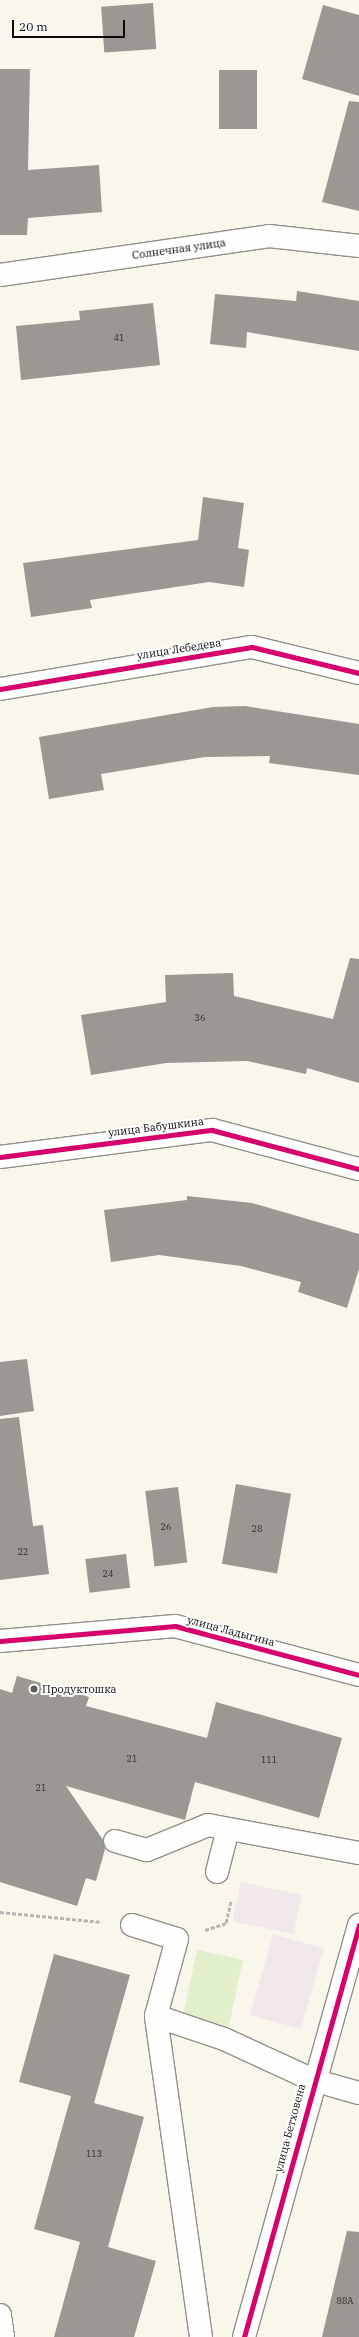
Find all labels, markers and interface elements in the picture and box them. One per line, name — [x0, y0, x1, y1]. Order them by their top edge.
scale bar — [14, 12, 127, 38]
text: 20 m — [19, 19, 48, 34]
street label: Солнечная улица — [131, 236, 227, 262]
house number: 41 — [114, 333, 124, 343]
street label: улица Лебедева — [136, 636, 222, 662]
house number: 36 — [195, 1013, 205, 1023]
street label: улица Бабушкина — [107, 1115, 205, 1139]
house number: 26 — [161, 1522, 171, 1532]
house number: 28 — [252, 1524, 262, 1534]
house number: 22 — [18, 1547, 28, 1557]
house number: 24 — [103, 1569, 113, 1579]
street label: улица Ладыгина — [186, 1613, 276, 1649]
place label: Продуктошка — [42, 1682, 117, 1696]
marker: Продуктошка — [29, 1684, 39, 1694]
house number: 21 — [127, 1754, 137, 1764]
house number: 111 — [261, 1755, 277, 1765]
house number: 21 — [36, 1783, 46, 1793]
street label: улица Бетховена — [272, 2082, 308, 2174]
house number: 113 — [86, 2149, 102, 2159]
house number: 88А — [337, 2296, 353, 2306]

